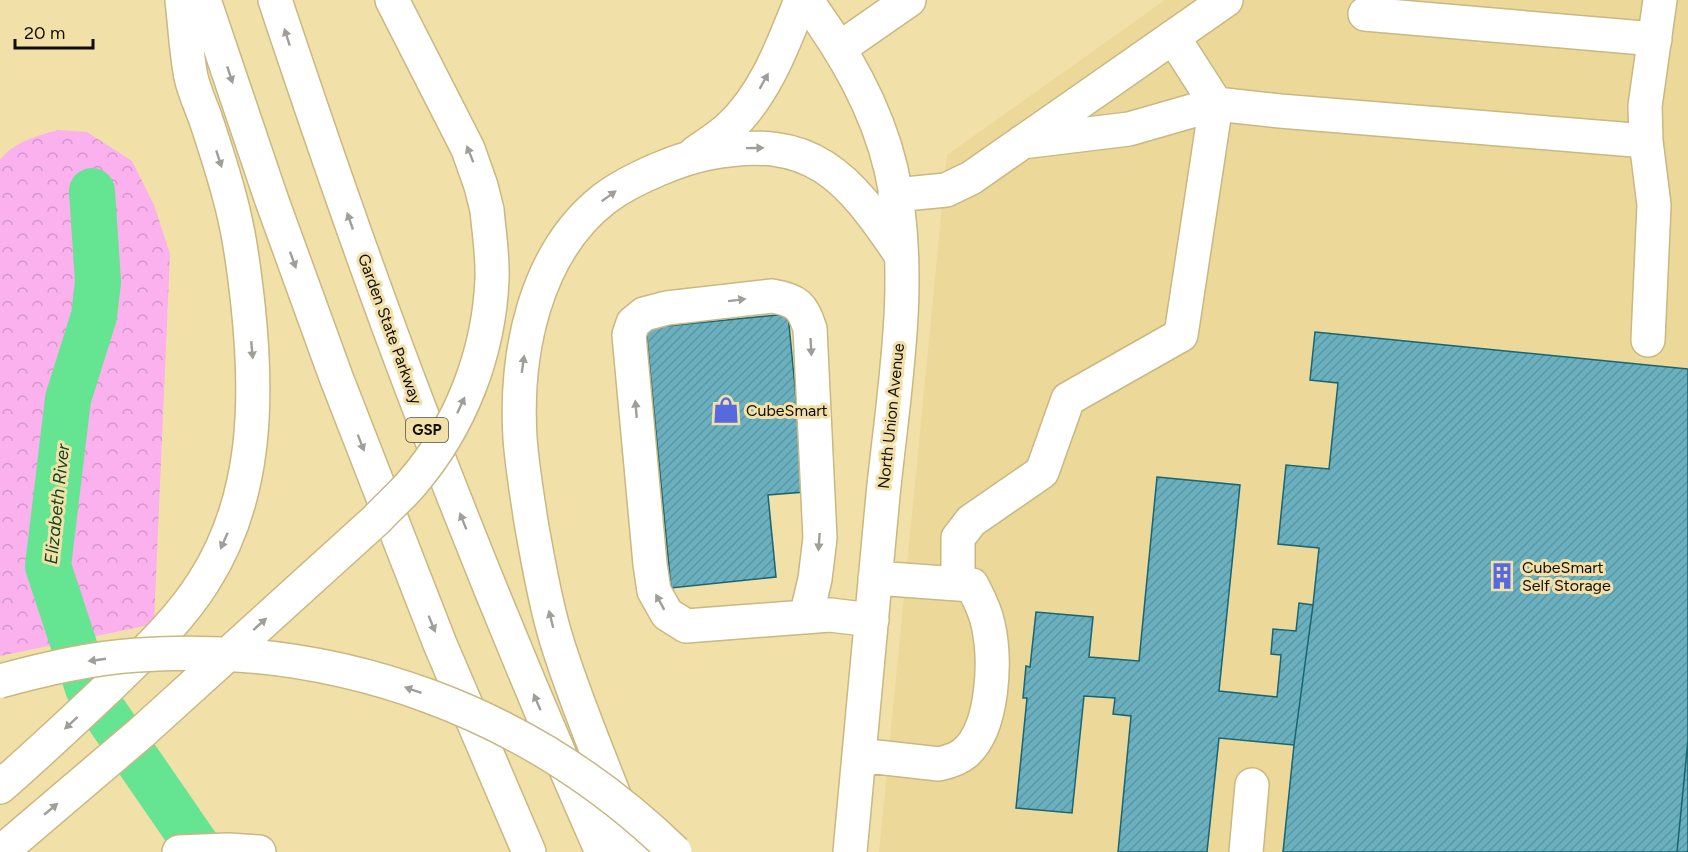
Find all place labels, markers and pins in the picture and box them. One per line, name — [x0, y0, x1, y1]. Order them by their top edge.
shop icon: CubeSmart — [711, 395, 741, 425]
place label: CubeSmart — [746, 401, 828, 420]
place label: CubeSmart Self Storage — [1522, 558, 1611, 595]
building icon: CubeSmart Self Storage — [1487, 561, 1517, 591]

